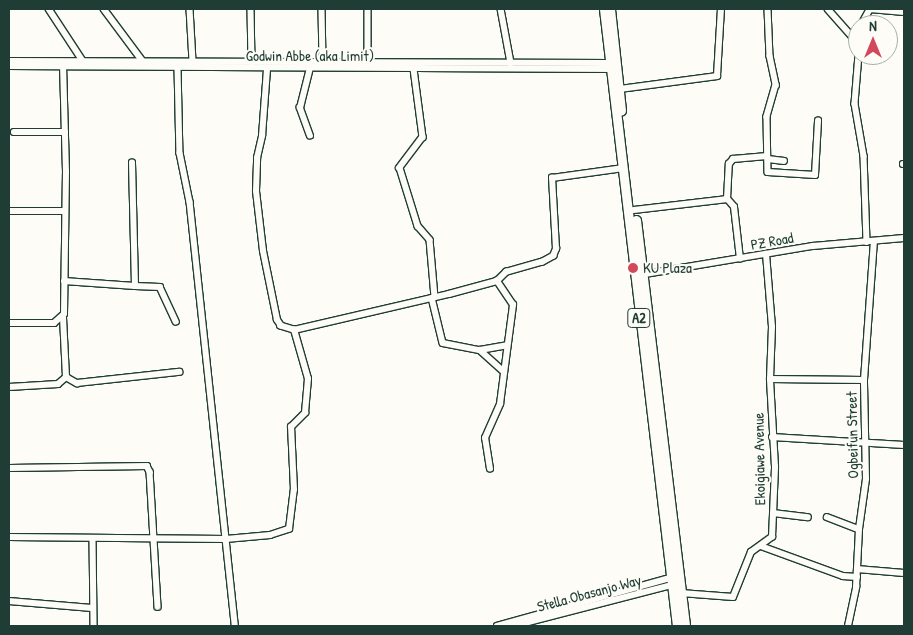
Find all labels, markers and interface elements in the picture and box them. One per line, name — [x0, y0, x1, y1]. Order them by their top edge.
north arrow — [848, 15, 898, 65]
text: N — [869, 16, 877, 35]
street label: Godwin Abbe (aka Limit) — [246, 47, 374, 65]
street label: PZ Road — [749, 228, 795, 254]
place label: KU Plaza — [643, 259, 692, 277]
marker: KU Plaza — [627, 262, 639, 274]
road number: A2 — [626, 306, 652, 330]
street label: Ogbeifun Street — [842, 391, 862, 479]
street label: Ekoigiawe Avenue — [749, 413, 769, 505]
street label: Stella Obasanjo Way — [535, 570, 643, 616]

